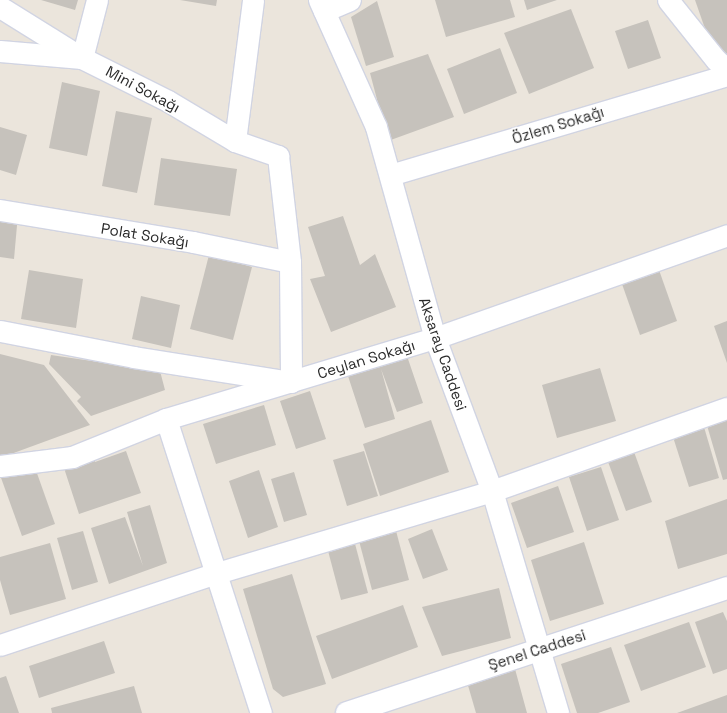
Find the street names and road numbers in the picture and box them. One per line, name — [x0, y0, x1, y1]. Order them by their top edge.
street label: Mini Sokağı — [103, 62, 183, 116]
street label: Özlem Sokağı — [510, 102, 606, 148]
street label: Polat Sokağı — [100, 219, 190, 251]
street label: Aksaray Caddesi — [415, 295, 471, 413]
street label: Ceylan Sokağı — [315, 336, 417, 382]
street label: Şenel Caddesi — [486, 626, 588, 674]

